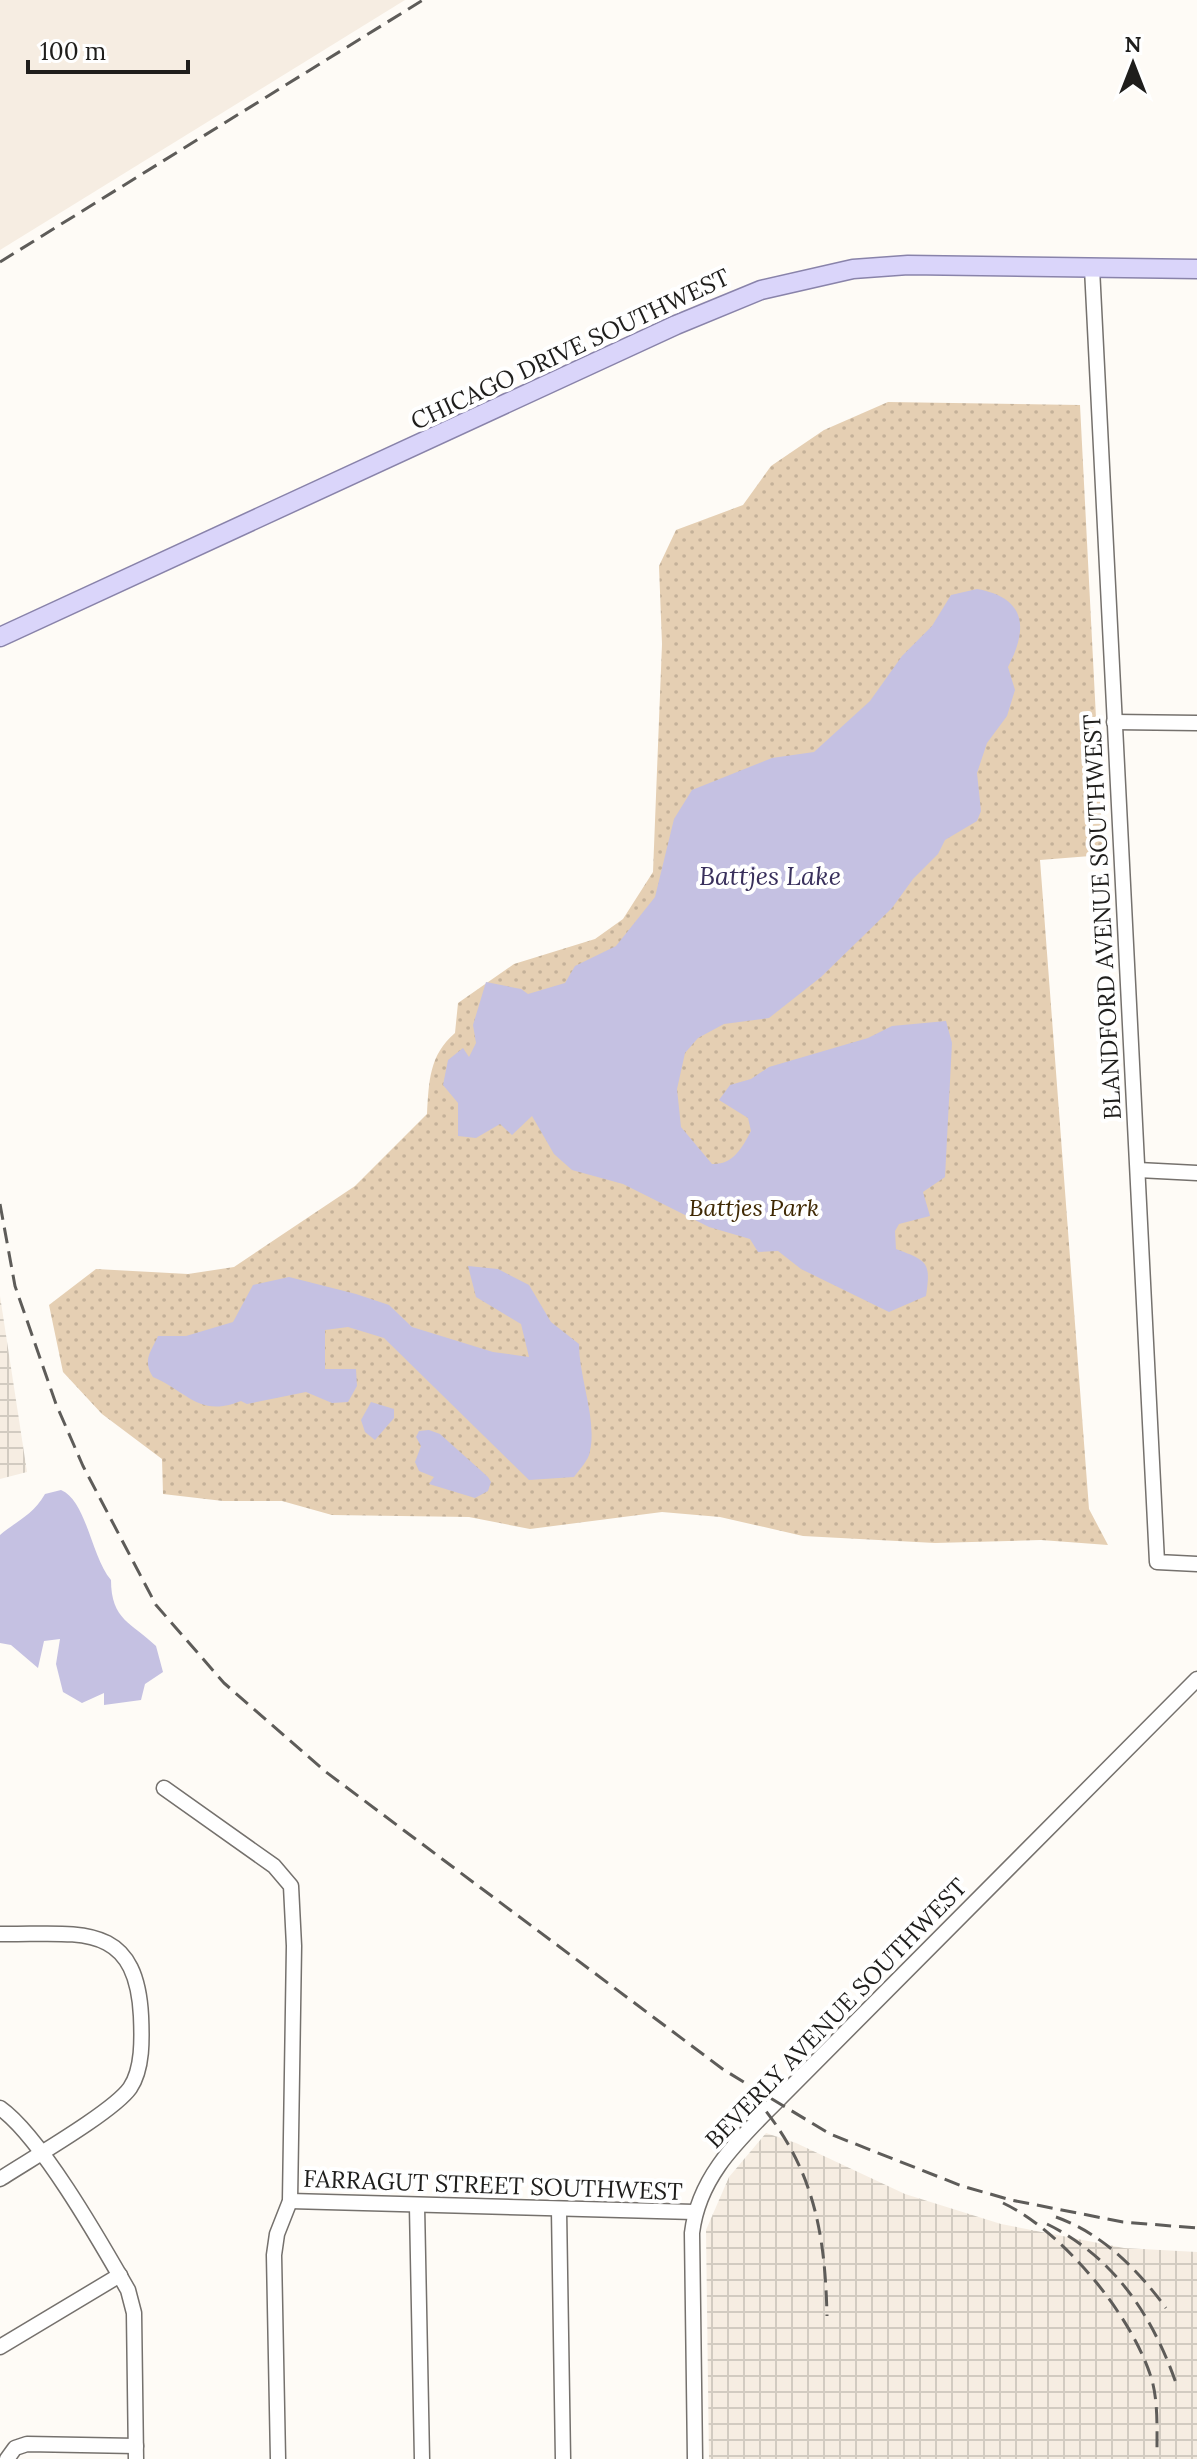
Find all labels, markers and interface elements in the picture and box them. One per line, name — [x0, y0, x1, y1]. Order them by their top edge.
scale bar — [28, 24, 188, 74]
north arrow — [1093, 24, 1173, 104]
text: N — [1124, 30, 1142, 58]
text: 100 m — [40, 36, 106, 67]
street label: CHICAGO DRIVE SOUTHWEST — [406, 261, 734, 437]
street label: BLANDFORD AVENUE SOUTHWEST — [1076, 714, 1128, 1120]
water label: Battjes Lake — [699, 859, 841, 892]
park label: Battjes Park — [689, 1192, 819, 1223]
street label: BEVERLY AVENUE SOUTHWEST — [699, 1871, 973, 2155]
street label: FARRAGUT STREET SOUTHWEST — [303, 2163, 683, 2207]

